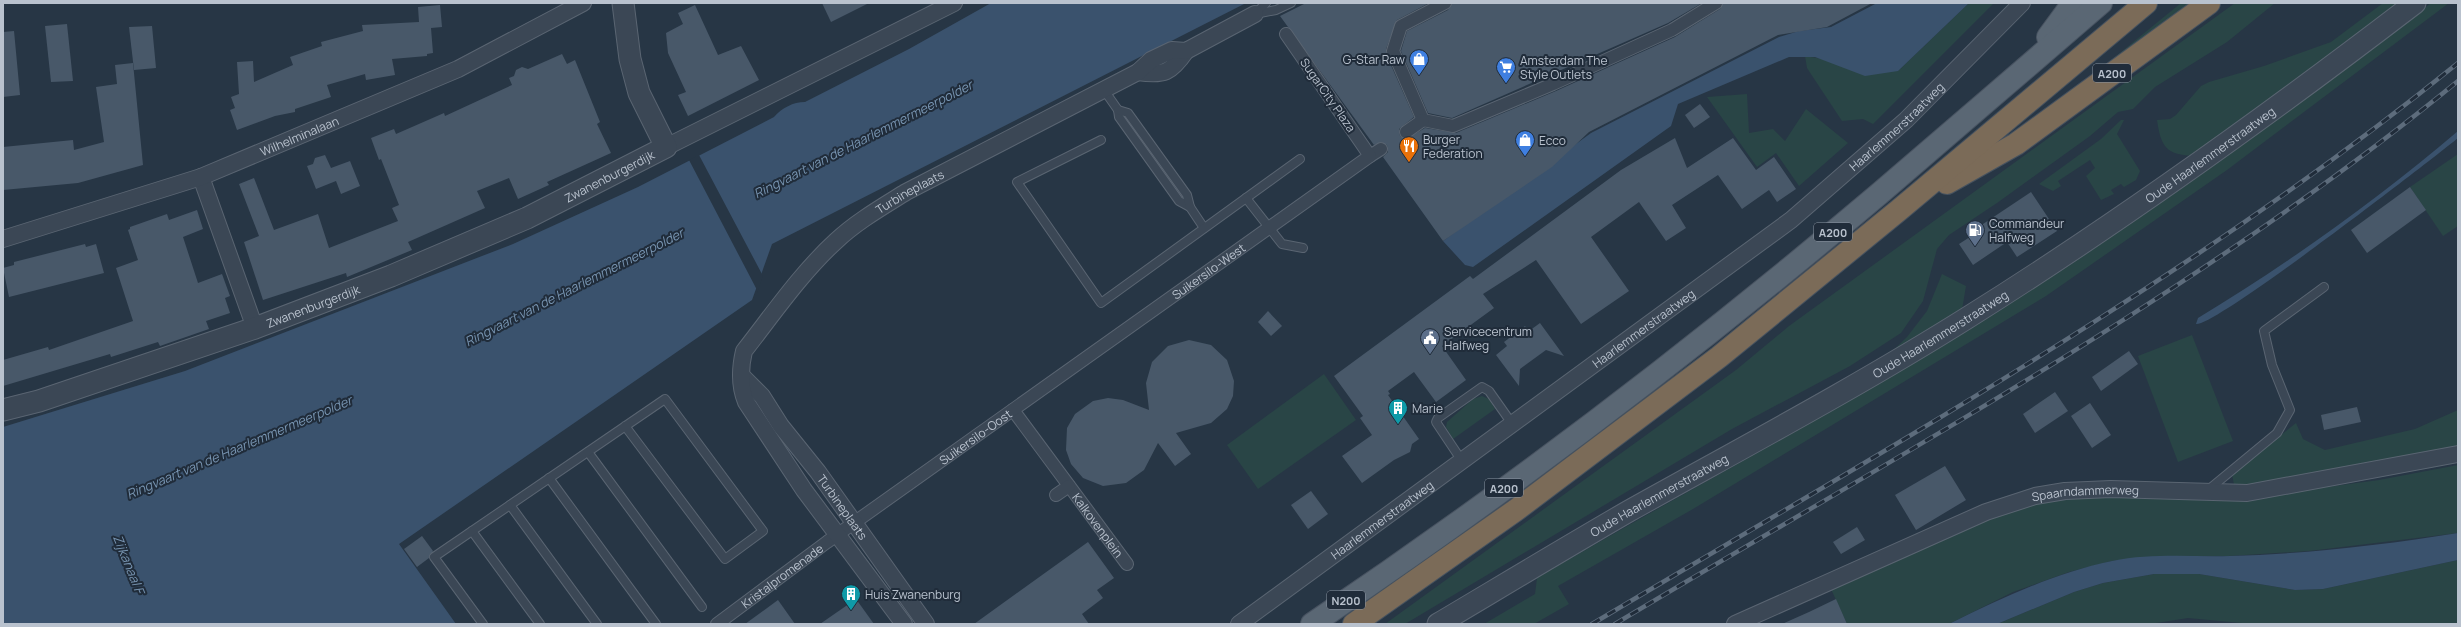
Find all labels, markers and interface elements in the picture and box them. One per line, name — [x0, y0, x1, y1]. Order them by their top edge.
shop icon: G-Star Raw — [1408, 48, 1430, 76]
place label: G-Star Raw — [1343, 51, 1405, 68]
place label: Amsterdam The Style Outlets — [1520, 52, 1608, 83]
street label: SugarCity Plaza — [1296, 55, 1360, 135]
supermarket icon: Amsterdam The Style Outlets — [1495, 56, 1517, 84]
road number: A200 — [2093, 64, 2131, 82]
water label: Ringvaart van de Haarlemmermeerpolder — [750, 75, 978, 202]
street label: Haarlemmerstraatweg — [1845, 78, 1947, 174]
street label: Oude Haarlemmerstraatweg — [2142, 102, 2278, 207]
street label: Wilhelminalaan — [257, 112, 341, 160]
shop icon: Ecco — [1514, 129, 1536, 157]
place label: Burger Federation — [1423, 131, 1483, 162]
place label: Ecco — [1539, 132, 1566, 149]
restaurant icon: Burger Federation — [1398, 135, 1420, 163]
street label: Zwanenburgerdijk — [561, 145, 658, 206]
street label: Turbineplaats — [872, 165, 947, 218]
place label: Commandeur Halfweg — [1989, 215, 2065, 246]
fuel station icon: Commandeur Halfweg — [1964, 219, 1986, 247]
water label: Ringvaart van de Haarlemmermeerpolder — [461, 223, 689, 350]
road number: A200 — [1814, 223, 1852, 241]
street label: Suikersilo-West — [1168, 239, 1249, 303]
street label: Zwanenburgerdijk — [264, 280, 363, 331]
street label: Haarlemmerstraatweg — [1588, 285, 1698, 371]
street label: Oude Haarlemmerstraatweg — [1869, 286, 2011, 382]
place label: Servicecentrum Halfweg — [1444, 323, 1532, 354]
public building icon: Servicecentrum Halfweg — [1419, 327, 1441, 355]
water label: Ringvaart van de Haarlemmermeerpolder — [123, 390, 357, 503]
building icon: Marie — [1387, 397, 1409, 425]
place label: Marie — [1412, 400, 1443, 417]
street label: Suikersilo-Oost — [936, 405, 1015, 468]
street label: Oude Haarlemmerstraatweg — [1587, 449, 1731, 540]
street label: Turbineplaats — [814, 471, 872, 543]
street label: Haarlemmerstraatweg — [1327, 476, 1437, 563]
road number: A200 — [1485, 479, 1523, 497]
street label: Spaarndammerweg — [2030, 480, 2139, 505]
street label: Kalkovenplein — [1069, 489, 1128, 561]
water label: Zijkanaal F — [109, 532, 150, 599]
street label: Kristalpromenade — [737, 539, 826, 612]
building icon: Huis Zwanenburg — [840, 583, 862, 611]
place label: Huis Zwanenburg — [865, 586, 960, 603]
road number: N200 — [1327, 591, 1365, 609]

